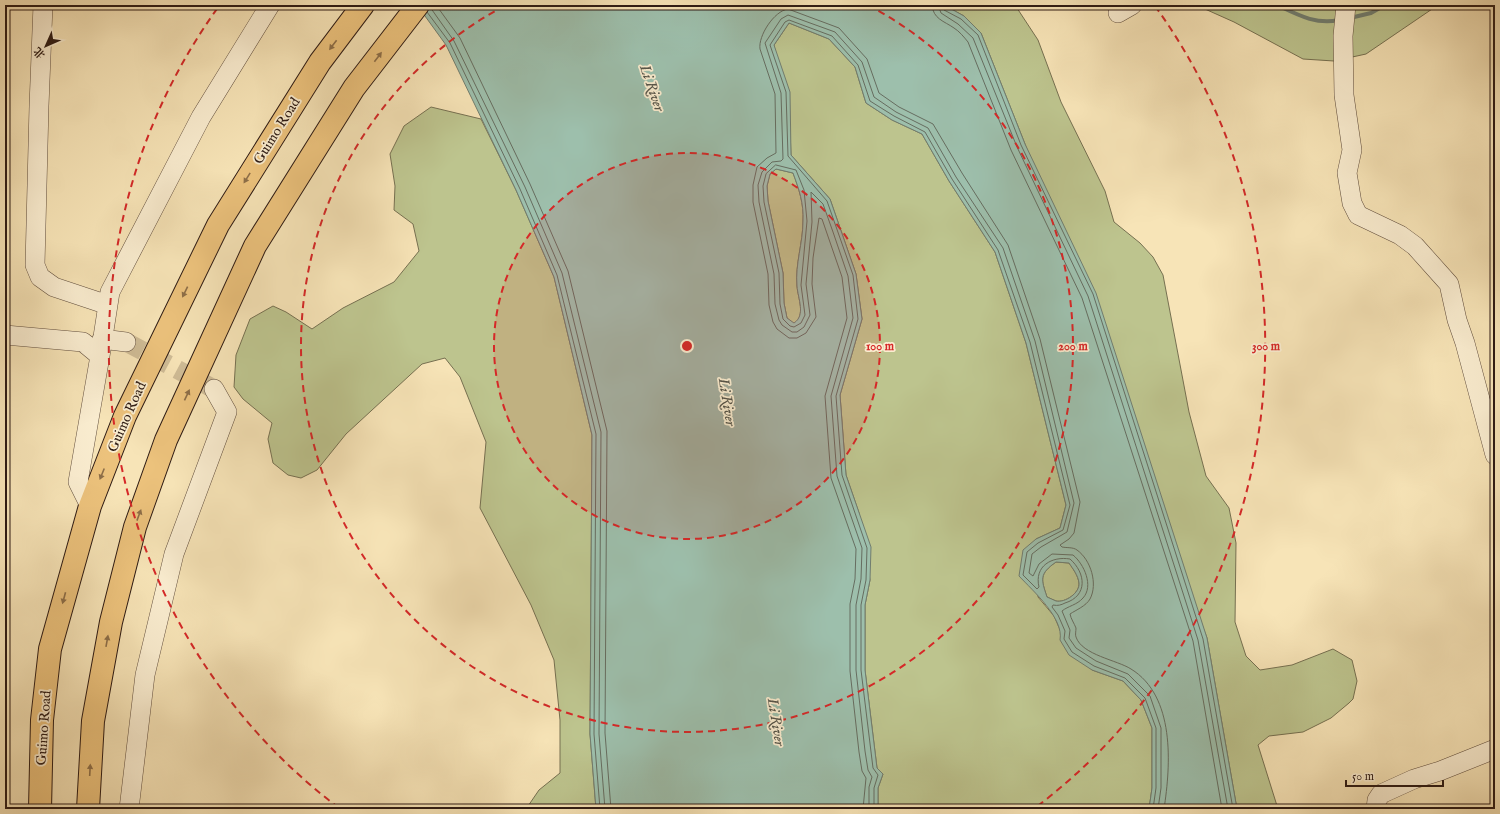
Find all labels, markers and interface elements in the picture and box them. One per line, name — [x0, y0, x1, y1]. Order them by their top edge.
north arrow — [26, 26, 66, 66]
one-way arrow — [329, 39, 338, 50]
text: 北 — [31, 44, 48, 61]
one-way arrow — [374, 52, 382, 63]
water label: Li River — [635, 61, 669, 115]
street label: Guimo Road — [249, 94, 305, 168]
one-way arrow — [244, 172, 251, 184]
one-way arrow — [182, 286, 189, 298]
centre of rings — [680, 339, 694, 353]
text: 100 m — [866, 339, 895, 354]
text: 200 m — [1058, 339, 1088, 354]
text: 300 m — [1252, 339, 1281, 354]
water label: Li River — [714, 376, 740, 428]
street label: Guimo Road — [103, 379, 151, 455]
one-way arrow — [184, 389, 190, 400]
one-way arrow — [99, 468, 105, 480]
one-way arrow — [136, 509, 142, 521]
one-way arrow — [61, 592, 67, 604]
one-way arrow — [105, 635, 111, 647]
street label: Guimo Road — [32, 689, 56, 766]
water label: Li River — [763, 696, 789, 748]
scale bar — [1346, 762, 1443, 788]
one-way arrow — [87, 764, 94, 776]
text: 50 m — [1352, 769, 1374, 784]

